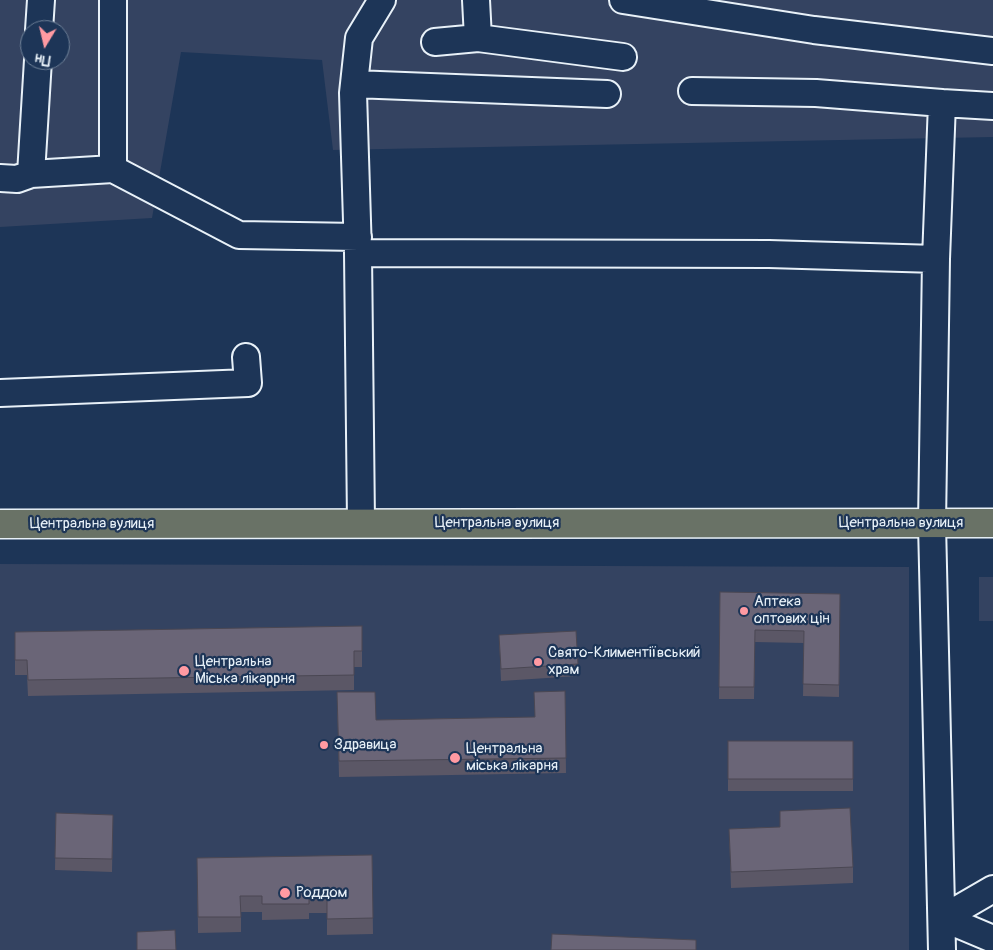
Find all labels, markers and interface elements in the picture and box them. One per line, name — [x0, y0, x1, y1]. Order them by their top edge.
north arrow — [20, 20, 70, 70]
text: Пн — [34, 50, 52, 69]
street label: Центральна вулиця — [435, 514, 559, 532]
street label: Центральна вулиця — [839, 514, 963, 532]
street label: Центральна вулиця — [30, 515, 154, 533]
place label: Аптека оптових цін — [754, 593, 830, 628]
marker: Аптека оптових цін — [738, 605, 750, 617]
place label: Свято-Климентіївський храм — [548, 644, 700, 679]
place label: Центральна Міська лікаррня — [195, 653, 295, 688]
marker: Свято-Климентіївський храм — [532, 656, 544, 668]
marker: Центральна Міська лікаррня — [177, 664, 191, 678]
place label: Здравица — [334, 736, 396, 754]
marker: Здравица — [318, 739, 330, 751]
place label: Центральна міська лікарня — [466, 740, 558, 775]
marker: Центральна міська лікарня — [448, 751, 462, 765]
place label: Роддом — [296, 884, 347, 902]
marker: Роддом — [278, 886, 292, 900]

